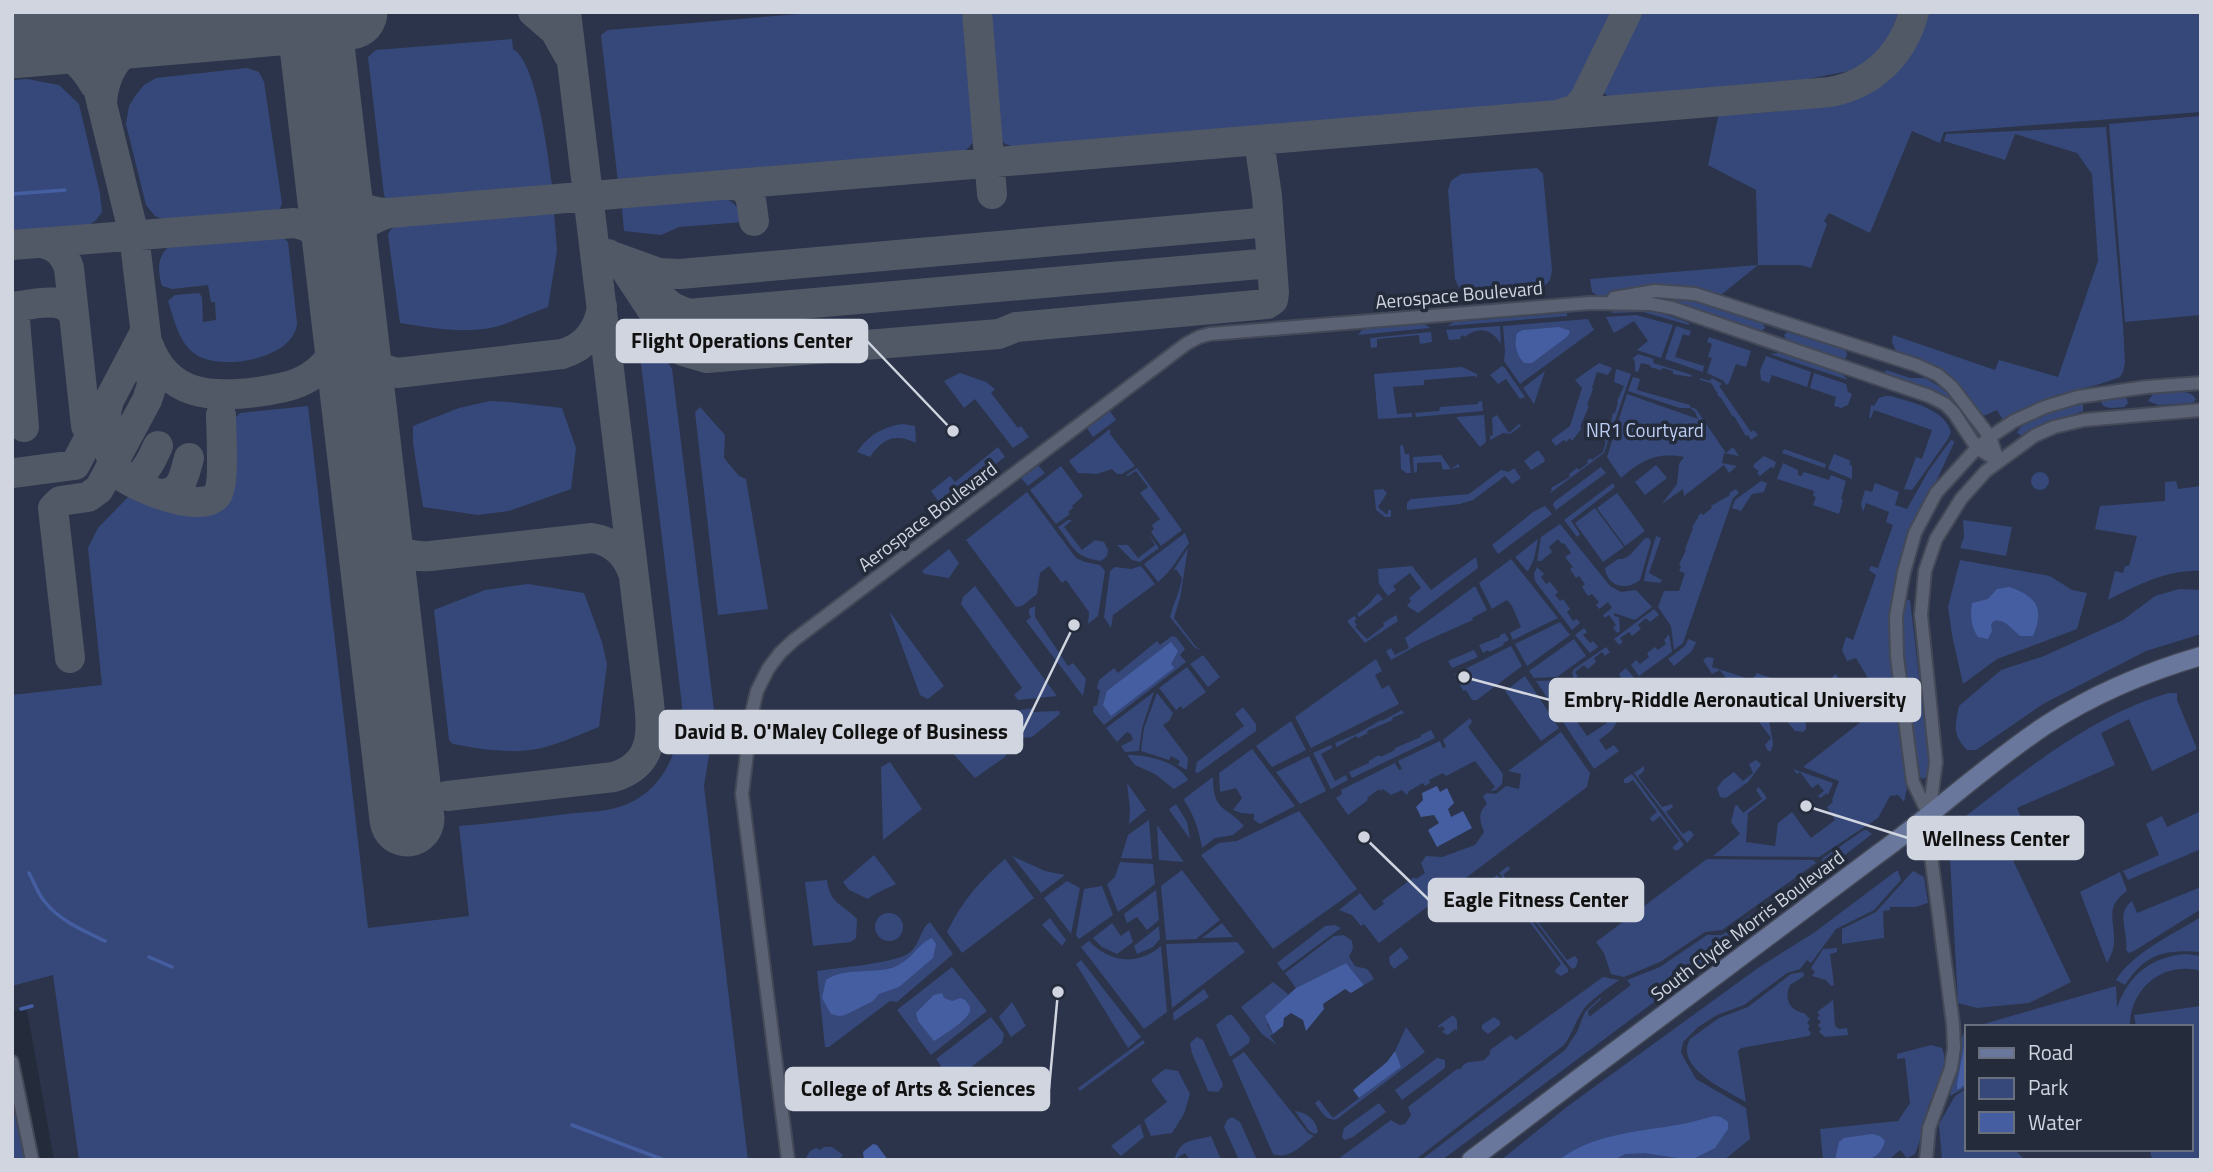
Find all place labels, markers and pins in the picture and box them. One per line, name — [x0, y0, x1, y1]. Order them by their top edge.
callout: Flight Operations Center — [617, 320, 867, 362]
callout: Embry-Riddle Aeronautical University — [1550, 679, 1920, 721]
callout: David B. O'Maley College of Business — [660, 711, 1022, 753]
callout: Wellness Center — [1908, 817, 2083, 859]
callout: Eagle Fitness Center — [1429, 879, 1643, 921]
callout: College of Arts & Sciences — [786, 1068, 1049, 1110]

